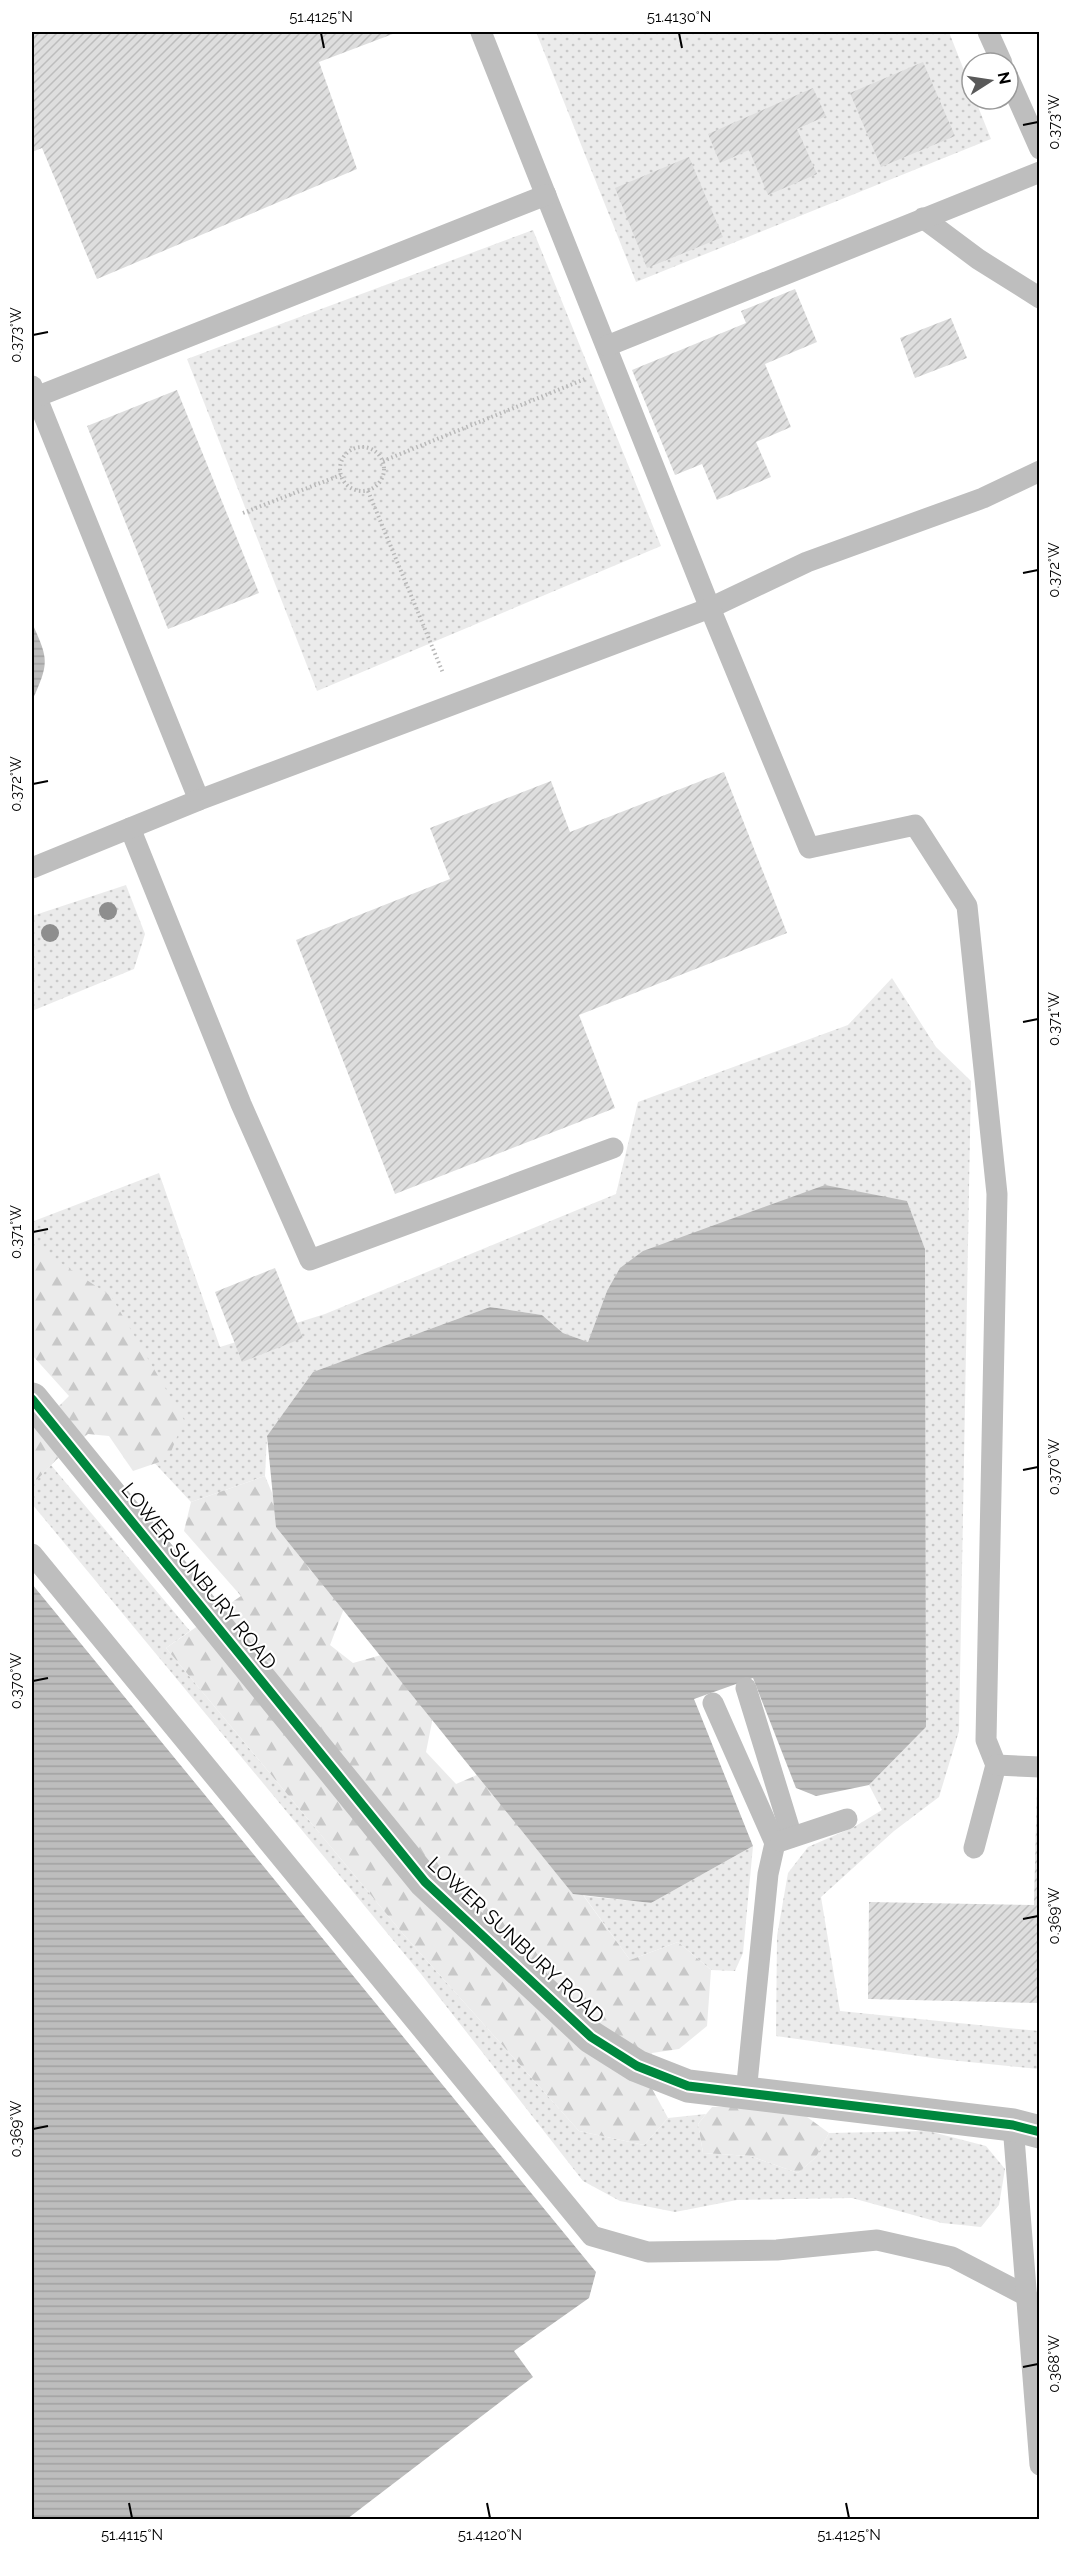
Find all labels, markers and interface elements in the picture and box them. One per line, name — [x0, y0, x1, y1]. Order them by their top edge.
text: 51.4125°N — [289, 8, 353, 26]
text: 51.4130°N — [647, 8, 711, 26]
north arrow — [960, 51, 1020, 111]
text: N — [994, 70, 1015, 86]
text: 0.373°W — [1045, 94, 1063, 150]
text: 0.373°W — [7, 307, 25, 363]
text: 0.372°W — [1045, 542, 1063, 598]
text: 0.372°W — [7, 756, 25, 812]
text: 0.371°W — [1045, 992, 1063, 1046]
text: 0.371°W — [7, 1205, 25, 1259]
text: 0.370°W — [1045, 1438, 1063, 1495]
street label: LOWER SUNBURY ROAD — [116, 1478, 282, 1674]
text: 0.370°W — [7, 1652, 25, 1709]
street label: LOWER SUNBURY ROAD — [423, 1852, 609, 2028]
text: 0.369°W — [1045, 1887, 1063, 1945]
text: 0.369°W — [7, 2100, 25, 2158]
text: 0.368°W — [1045, 2335, 1063, 2393]
text: 51.4115°N — [101, 2526, 163, 2544]
text: 51.4120°N — [458, 2526, 522, 2544]
text: 51.4125°N — [817, 2526, 881, 2544]

